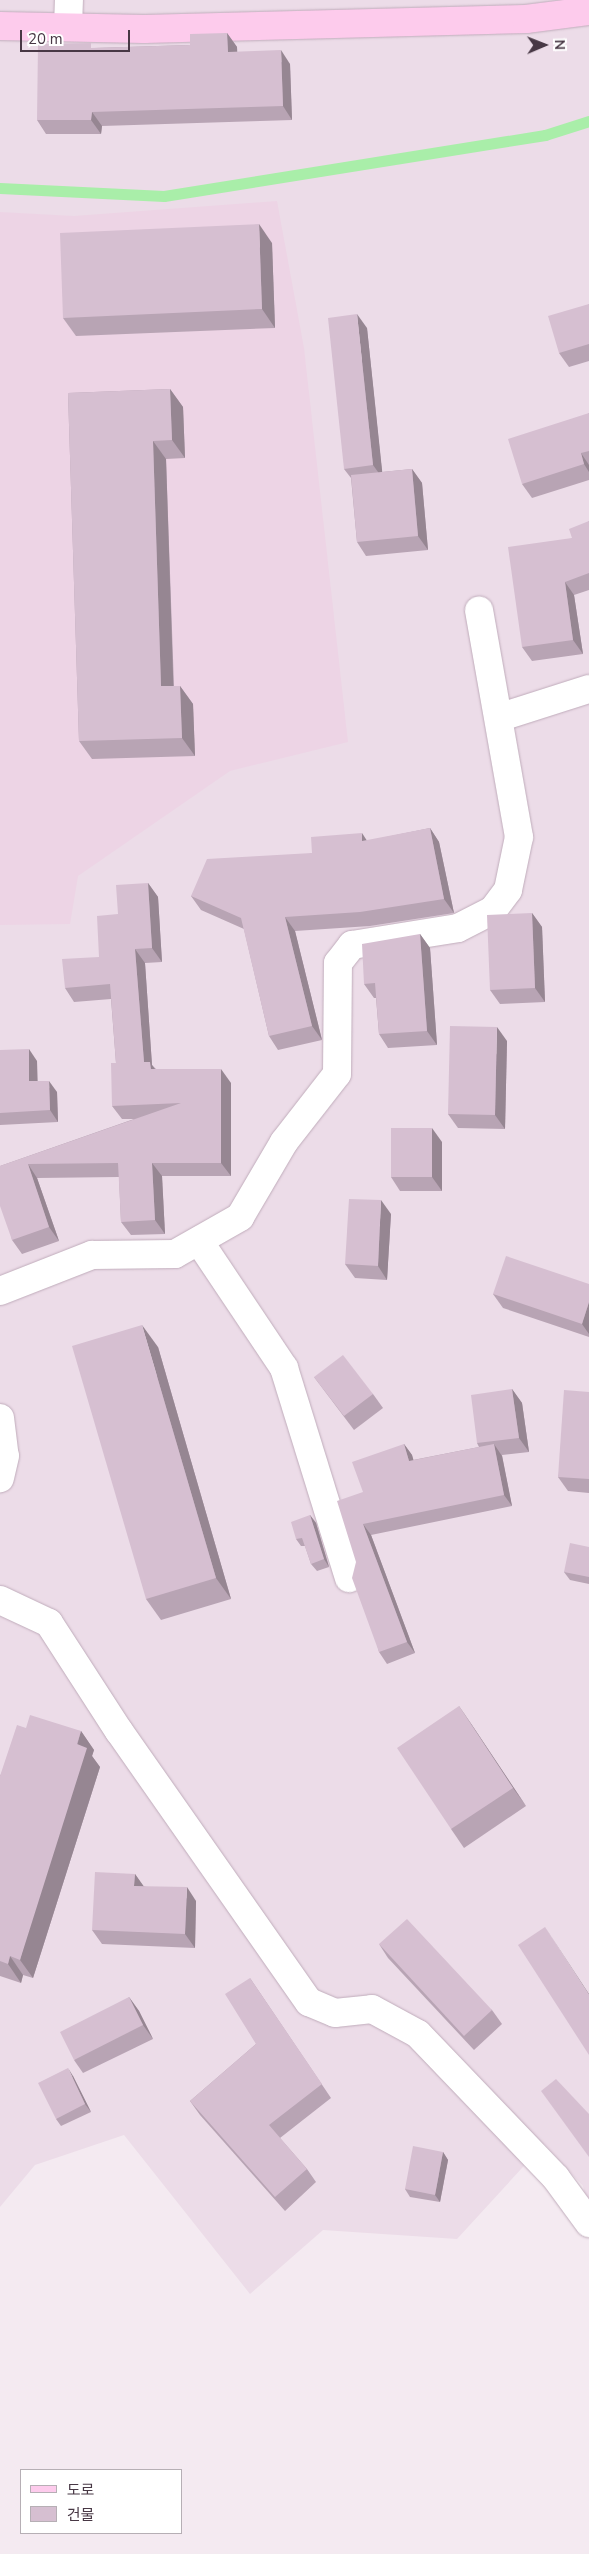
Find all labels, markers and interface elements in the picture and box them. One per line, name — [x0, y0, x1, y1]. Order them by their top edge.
scale bar — [22, 20, 132, 52]
north arrow — [519, 20, 569, 70]
text: 20 m — [28, 29, 63, 49]
text: N — [550, 39, 569, 50]
legend — [20, 2469, 182, 2534]
text: 도로 — [67, 2480, 95, 2500]
text: 건물 — [67, 2505, 95, 2525]

